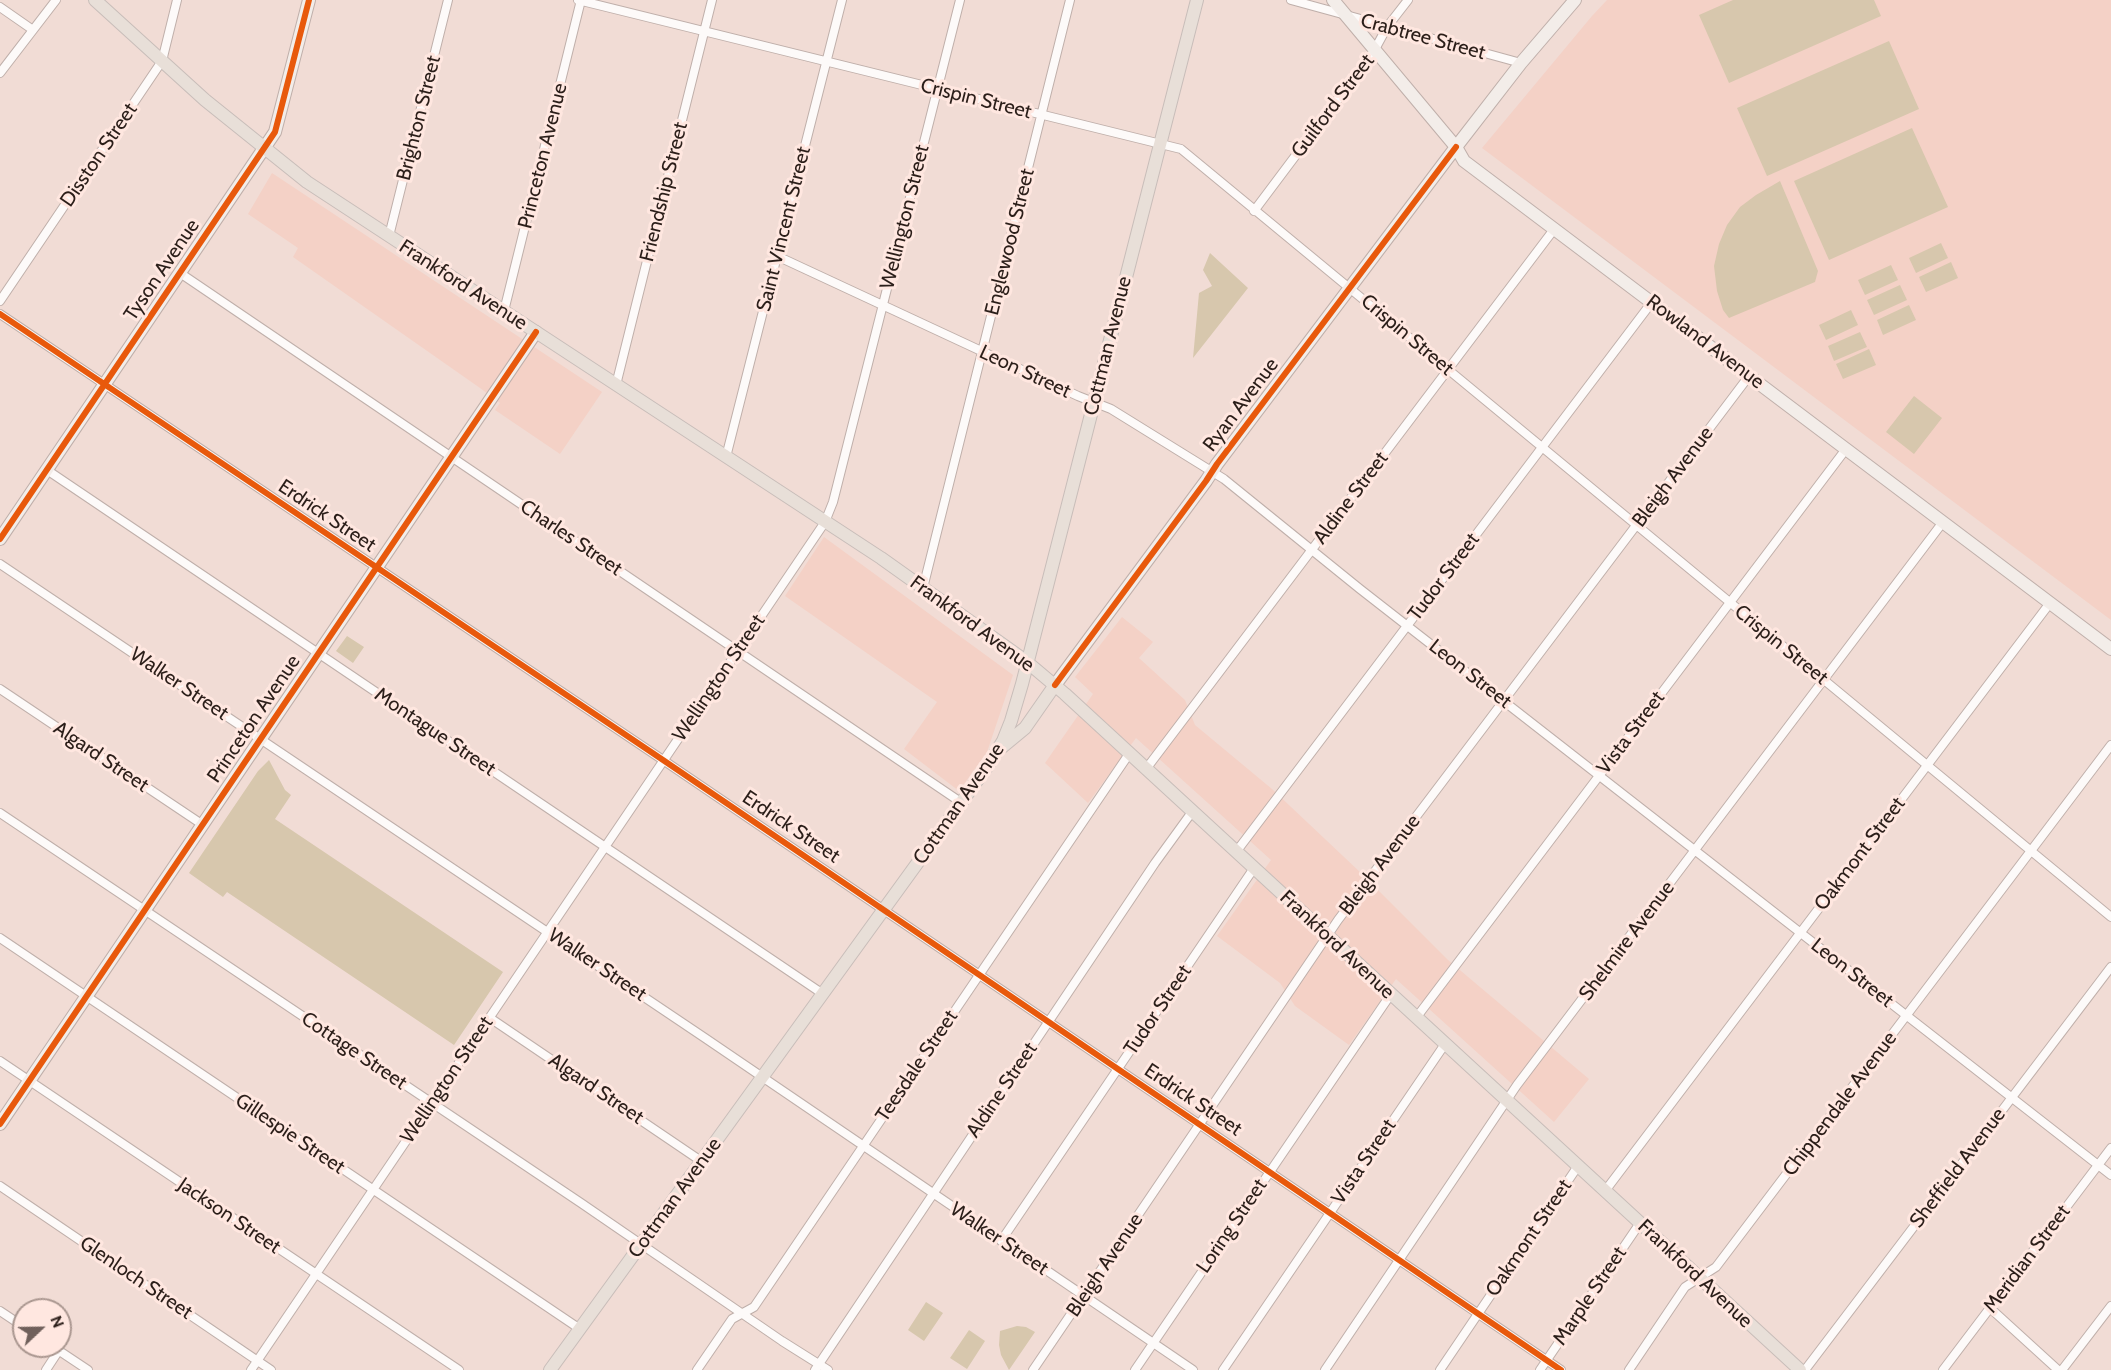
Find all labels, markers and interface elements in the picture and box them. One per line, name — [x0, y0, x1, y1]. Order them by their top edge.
street label: Crabtree Street — [1358, 9, 1488, 65]
street label: Guilford Street — [1286, 50, 1380, 162]
street label: Brighton Street — [392, 53, 446, 183]
street label: Crispin Street — [918, 74, 1034, 124]
street label: Princeton Avenue — [513, 81, 573, 231]
street label: Disston Street — [56, 99, 142, 211]
street label: Friendship Street — [635, 120, 693, 264]
street label: Wellington Street — [875, 142, 935, 292]
street label: Saint Vincent Street — [752, 144, 816, 314]
street label: Englewood Street — [980, 166, 1040, 318]
street label: Tyson Avenue — [119, 215, 205, 325]
street label: Frankford Avenue — [394, 235, 532, 335]
street label: Cottman Avenue — [1079, 274, 1137, 418]
street label: Crispin Street — [1356, 289, 1458, 381]
street label: Rowland Avenue — [1641, 290, 1769, 394]
street label: Leon Street — [975, 340, 1075, 404]
street label: Ryan Avenue — [1198, 354, 1284, 456]
street label: Bleigh Avenue — [1627, 422, 1719, 532]
street label: Aldine Street — [1308, 447, 1394, 549]
street label: Erdrick Street — [274, 475, 380, 557]
street label: Charles Street — [515, 495, 627, 581]
street label: Tudor Street — [1403, 528, 1485, 626]
street label: Frankford Avenue — [905, 571, 1039, 677]
street label: Crispin Street — [1729, 600, 1833, 690]
street label: Wellington Street — [668, 610, 770, 746]
street label: Leon Street — [1424, 634, 1516, 714]
street label: Walker Street — [125, 642, 233, 726]
street label: Princeton Avenue — [202, 651, 306, 787]
street label: Montague Street — [370, 683, 500, 781]
street label: Vista Street — [1592, 687, 1670, 779]
street label: Algard Street — [49, 716, 153, 798]
street label: Cottman Avenue — [908, 739, 1010, 869]
street label: Erdrick Street — [738, 786, 844, 868]
street label: Oakmont Street — [1809, 792, 1911, 916]
street label: Bleigh Avenue — [1334, 810, 1426, 920]
street label: Shelmire Avenue — [1574, 877, 1680, 1005]
street label: Frankford Avenue — [1275, 886, 1399, 1004]
street label: Walker Street — [543, 923, 651, 1007]
street label: Leon Street — [1806, 933, 1898, 1013]
street label: Tudor Street — [1119, 960, 1197, 1060]
street label: Teesdale Street — [871, 1006, 963, 1126]
street label: Cottage Street — [297, 1007, 411, 1095]
street label: Wellington Street — [396, 1012, 498, 1148]
street label: Chippendale Avenue — [1778, 1027, 1902, 1181]
street label: Aldine Street — [961, 1038, 1043, 1142]
street label: Algard Street — [544, 1048, 648, 1130]
street label: Erdrick Street — [1140, 1059, 1246, 1141]
street label: Gillespie Street — [231, 1089, 349, 1179]
street label: Sheffield Avenue — [1905, 1103, 2011, 1233]
street label: Vista Street — [1327, 1115, 1401, 1209]
street label: Cottman Avenue — [623, 1133, 727, 1263]
street label: Jackson Street — [173, 1173, 285, 1259]
street label: Loring Street — [1192, 1174, 1272, 1278]
street label: Oakmont Street — [1481, 1175, 1577, 1301]
street label: Walker Street — [945, 1197, 1053, 1281]
street label: Meridian Street — [1979, 1200, 2075, 1318]
street label: Bleigh Avenue — [1062, 1209, 1148, 1321]
street label: Frankford Avenue — [1633, 1215, 1757, 1333]
street label: Glenloch Street — [75, 1231, 197, 1325]
street label: Marple Street — [1548, 1242, 1632, 1350]
north arrow — [12, 1298, 72, 1358]
text: N — [46, 1313, 68, 1331]

